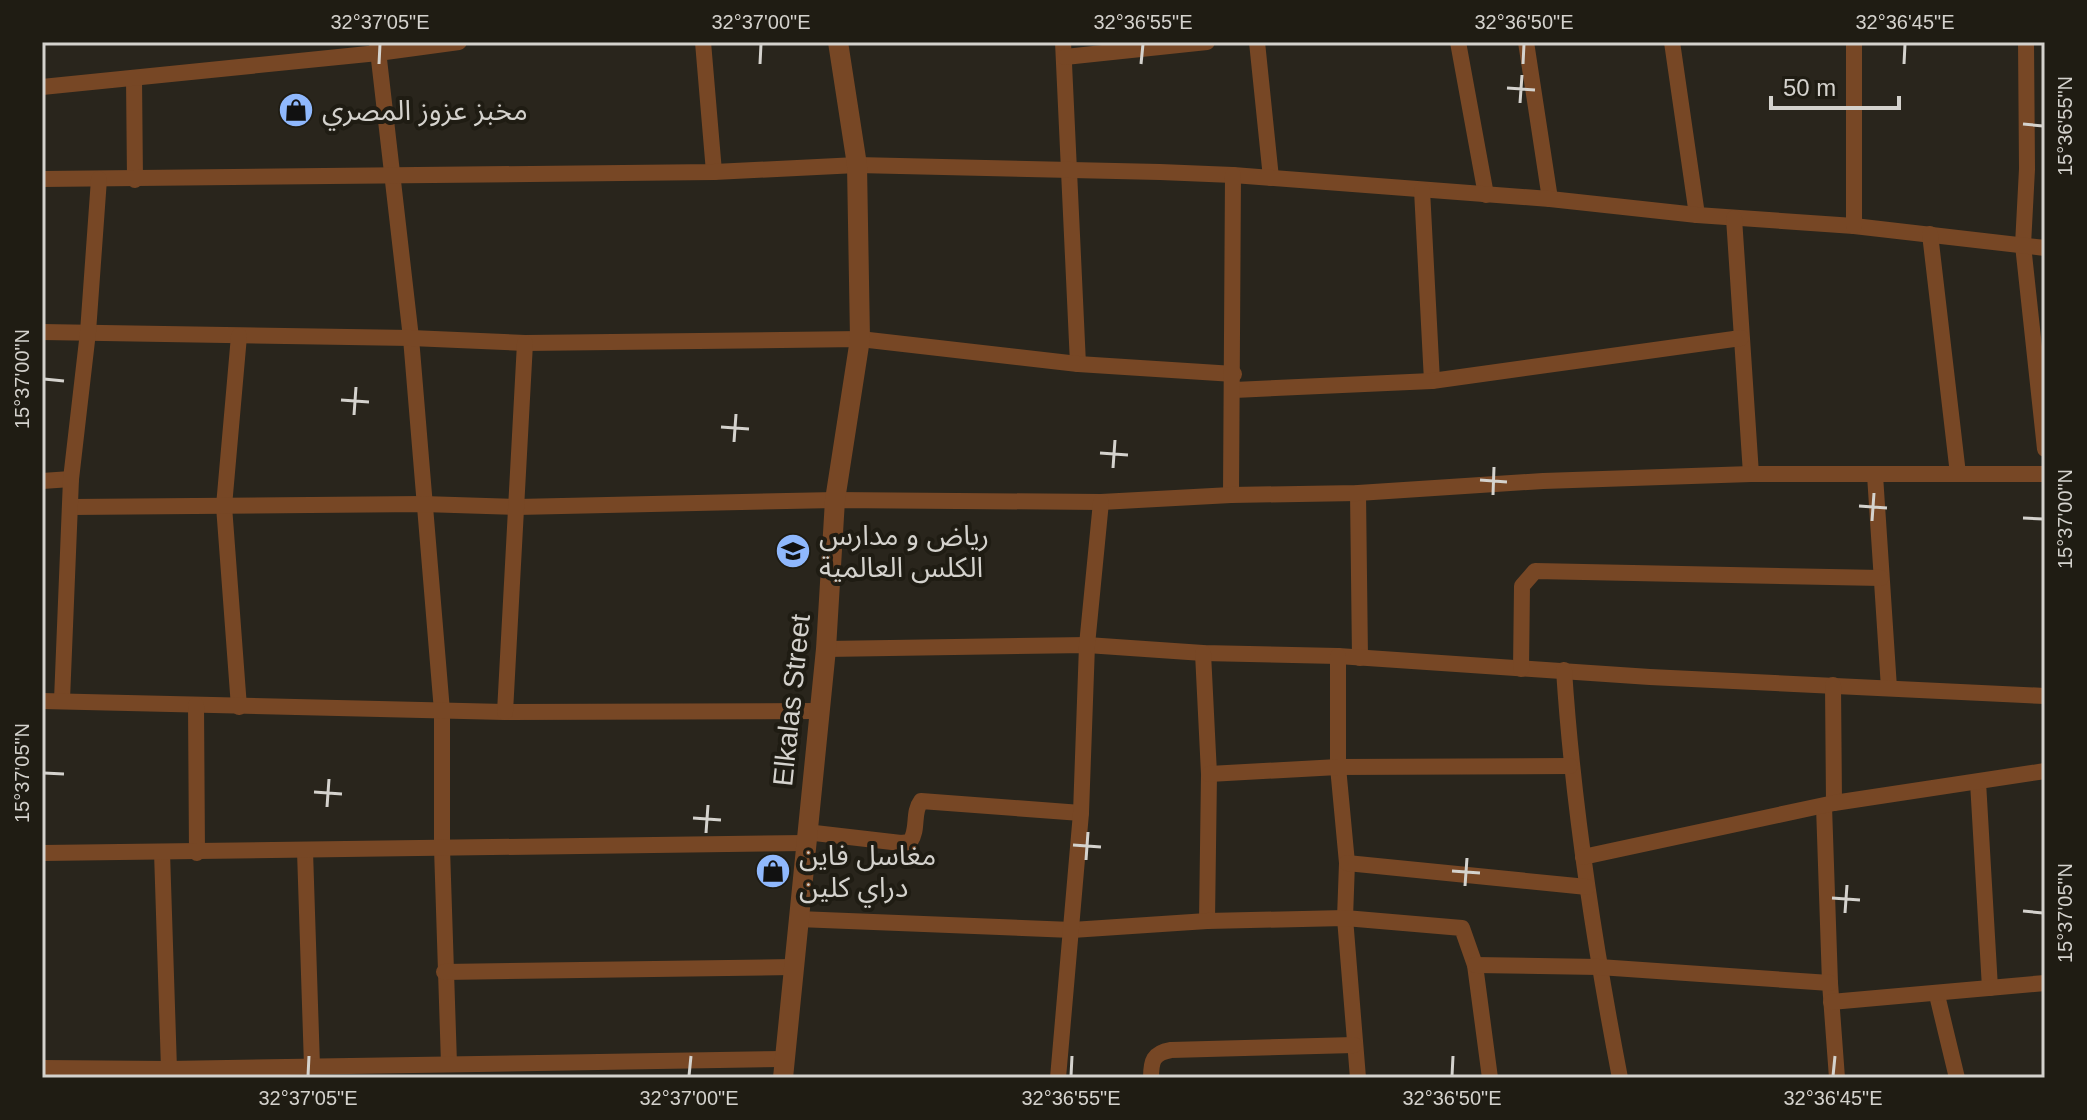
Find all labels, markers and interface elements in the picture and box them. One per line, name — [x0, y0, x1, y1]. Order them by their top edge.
text: 32°37'05"E — [331, 11, 430, 33]
text: 32°37'00"E — [712, 11, 811, 33]
text: 32°36'55"E — [1094, 11, 1193, 33]
text: 32°36'50"E — [1475, 11, 1574, 33]
text: 32°36'45"E — [1856, 11, 1955, 33]
scale bar — [1771, 60, 1899, 110]
text: 50 m — [1783, 74, 1836, 101]
text: 15°36'55"N — [2054, 76, 2076, 176]
shop icon: مخبز عزوز المصري — [277, 91, 315, 129]
place label: مخبز عزوز المصري — [322, 95, 528, 131]
text: 15°37'00"N — [11, 329, 33, 429]
text: 15°37'00"N — [2054, 469, 2076, 569]
place label: رياض و مدارس الكلس العالمية — [819, 520, 989, 584]
school or university icon: رياض و مدارس الكلس العالمية — [774, 532, 812, 570]
street label: Elkalas Street — [767, 612, 816, 788]
text: 15°37'05"N — [11, 723, 33, 823]
place label: مغاسل فاين دراي كلين — [799, 840, 936, 908]
shop icon: مغاسل فاين دراي كلين — [754, 852, 792, 890]
text: 15°37'05"N — [2054, 863, 2076, 963]
text: 32°37'05"E — [259, 1087, 358, 1109]
text: 32°37'00"E — [640, 1087, 739, 1109]
text: 32°36'55"E — [1022, 1087, 1121, 1109]
text: 32°36'50"E — [1403, 1087, 1502, 1109]
text: 32°36'45"E — [1784, 1087, 1883, 1109]

